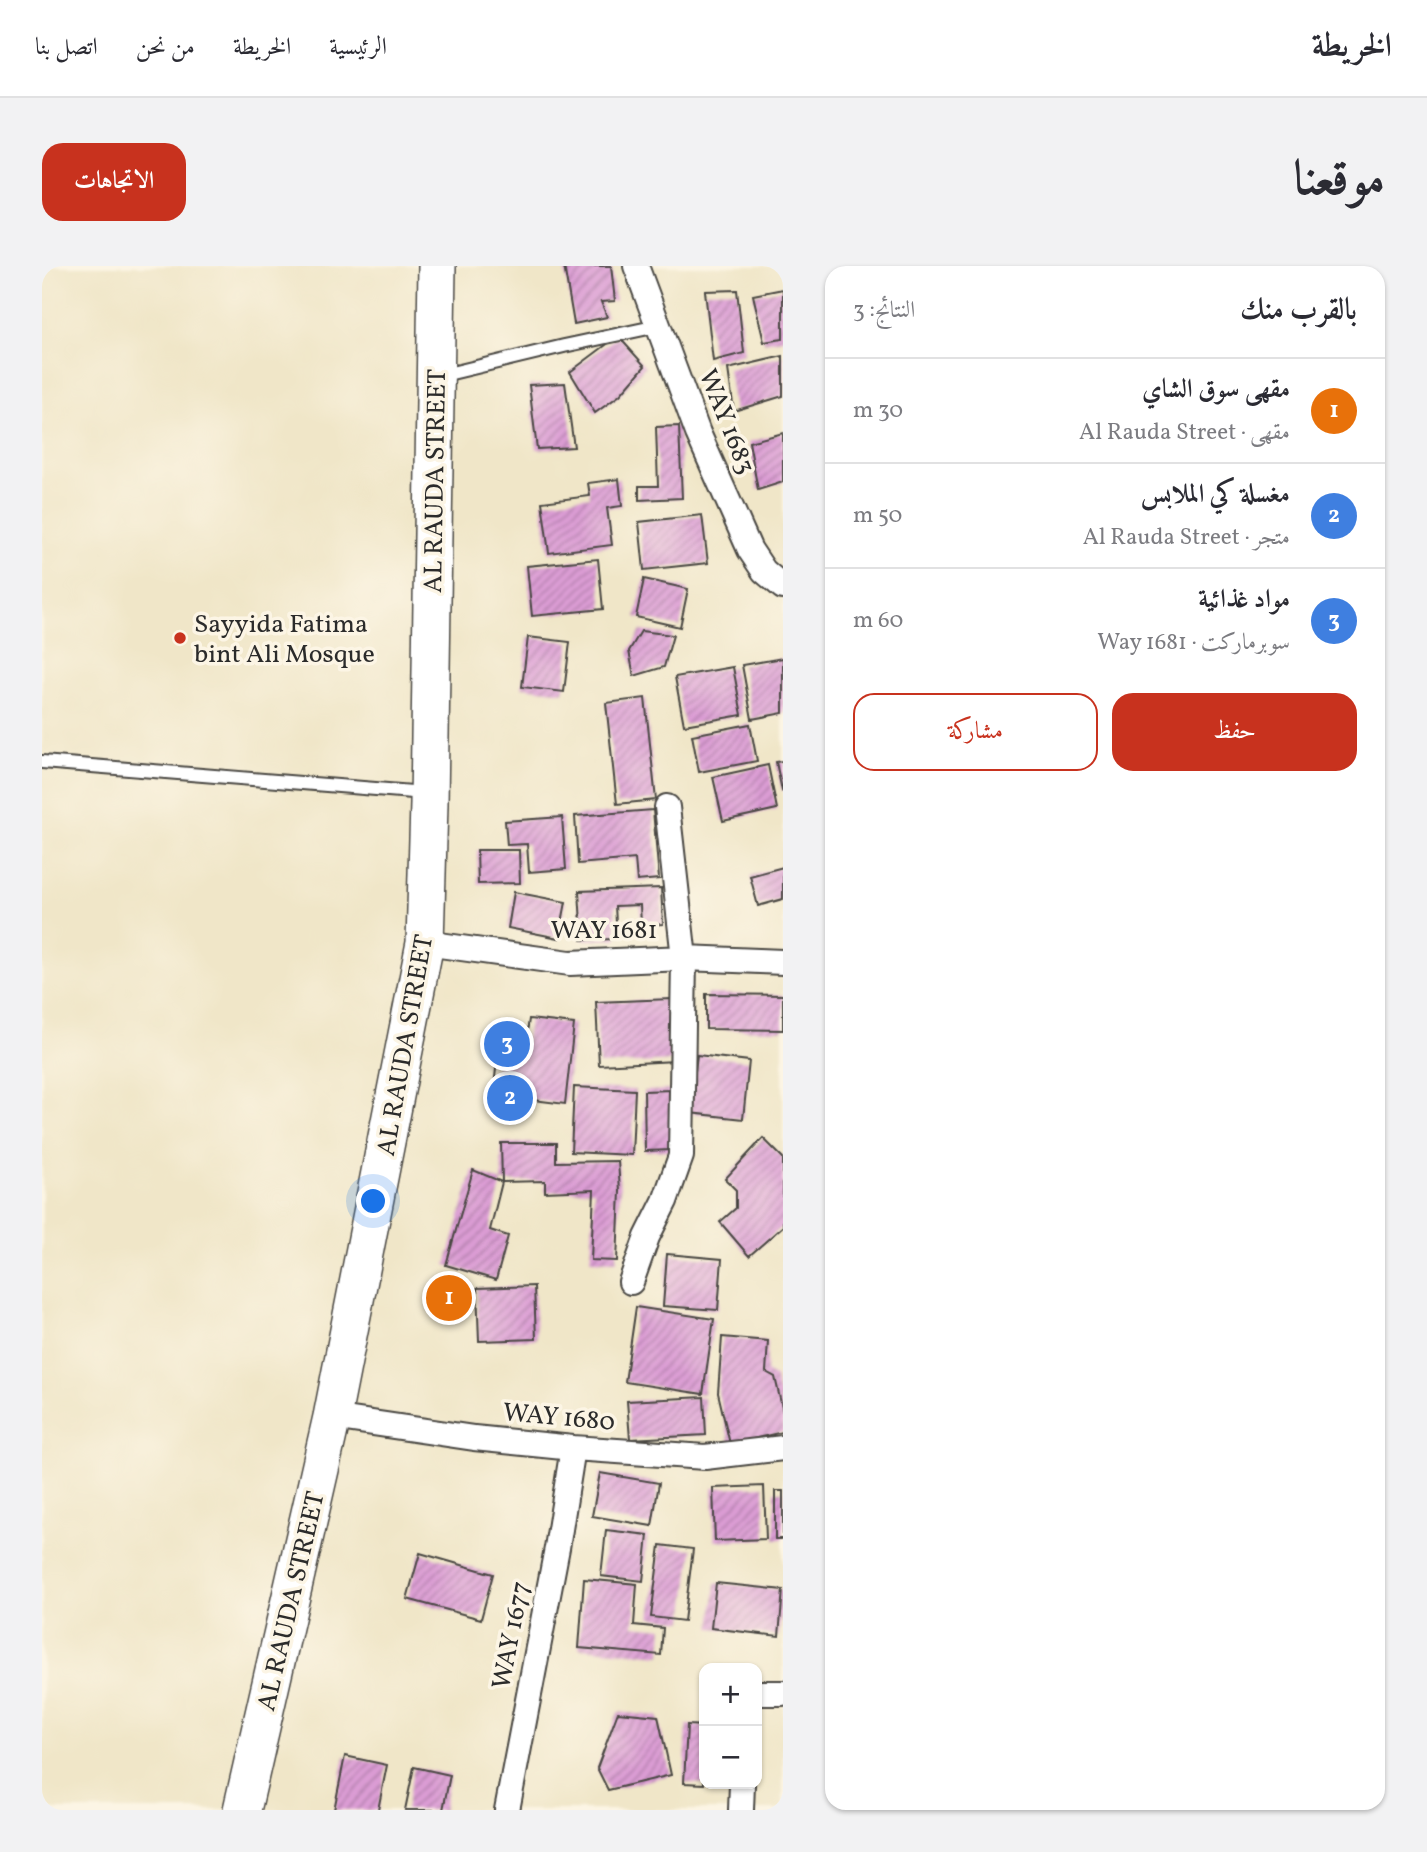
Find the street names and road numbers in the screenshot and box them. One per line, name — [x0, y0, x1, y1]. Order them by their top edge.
street label: WAY 1683 — [689, 364, 763, 480]
street label: AL RAUDA STREET — [416, 369, 456, 593]
street label: WAY 1681 — [550, 913, 658, 949]
street label: AL RAUDA STREET — [369, 932, 443, 1159]
street label: WAY 1680 — [501, 1395, 616, 1441]
street label: AL RAUDA STREET — [249, 1488, 335, 1715]
street label: WAY 1677 — [484, 1578, 540, 1692]

